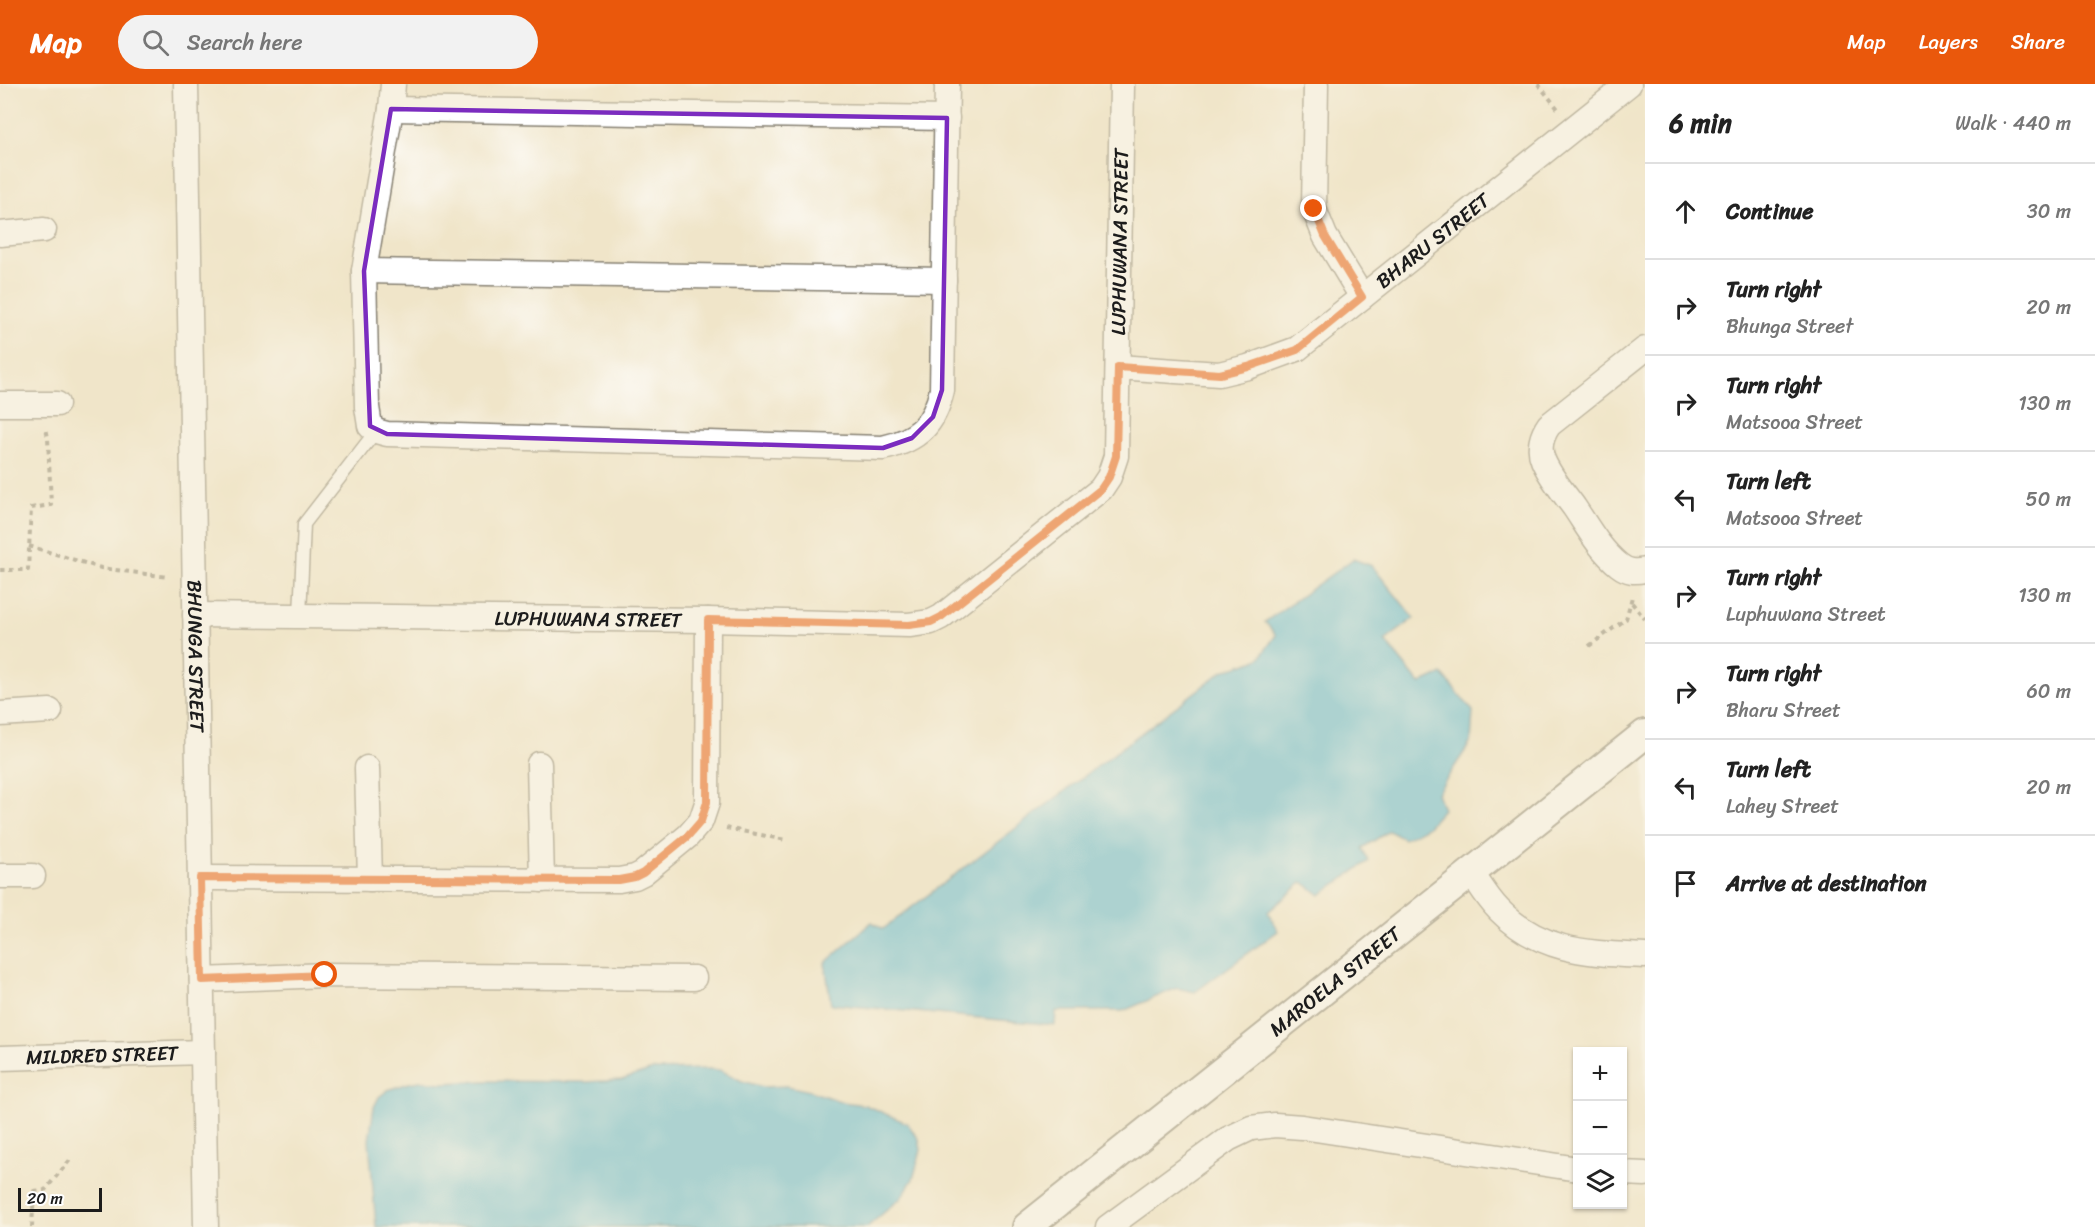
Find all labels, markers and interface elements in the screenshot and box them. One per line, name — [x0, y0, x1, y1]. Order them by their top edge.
search box — [118, 15, 538, 69]
text: Map — [30, 18, 82, 67]
text: Search here — [187, 23, 303, 62]
text: Map — [1847, 23, 1886, 61]
text: Layers — [1919, 23, 1978, 61]
text: Share — [2011, 23, 2065, 61]
icon: search — [139, 26, 172, 59]
text: 6 min — [1669, 100, 1732, 146]
text: Walk · 440 m — [1955, 106, 2071, 141]
street label: LUPHUWANA STREET — [1100, 147, 1138, 336]
street label: BHARU STREET — [1368, 183, 1499, 298]
text: Continue — [1726, 192, 1814, 231]
text: 30 m — [2027, 194, 2071, 229]
route end — [1300, 195, 1326, 221]
icon: ahead — [1669, 195, 1702, 228]
text: Turn right — [1726, 270, 1821, 309]
text: 20 m — [2026, 290, 2071, 325]
icon: right — [1669, 291, 1702, 324]
text: Bhunga Street — [1726, 309, 1853, 344]
text: Turn right — [1726, 366, 1821, 405]
text: 130 m — [2018, 386, 2071, 421]
icon: right — [1669, 387, 1702, 420]
text: Matsooa Street — [1726, 405, 1863, 440]
text: Turn left — [1726, 462, 1811, 501]
text: 50 m — [2026, 482, 2071, 517]
icon: left — [1669, 483, 1702, 516]
text: Matsooa Street — [1726, 501, 1863, 536]
text: Turn right — [1726, 558, 1821, 597]
text: 130 m — [2018, 578, 2071, 613]
street label: BHUNGA STREET — [177, 579, 215, 734]
icon: right — [1669, 579, 1702, 612]
text: Luphuwana Street — [1726, 597, 1886, 632]
street label: LUPHUWANA STREET — [494, 600, 683, 637]
text: Turn right — [1726, 654, 1821, 693]
text: 60 m — [2026, 674, 2071, 709]
icon: right — [1669, 675, 1702, 708]
text: Bharu Street — [1726, 693, 1841, 728]
text: Turn left — [1726, 750, 1811, 789]
text: 20 m — [2026, 770, 2071, 805]
icon: left — [1669, 771, 1702, 804]
text: Lahey Street — [1726, 789, 1839, 824]
text: Arrive at destination — [1726, 864, 1927, 903]
icon: arrive — [1669, 867, 1702, 900]
street label: MAROELA STREET — [1261, 916, 1411, 1045]
route start — [311, 961, 337, 987]
street label: MILDRED STREET — [25, 1035, 180, 1075]
map controls — [1573, 1047, 1627, 1209]
button: + — [1573, 1047, 1627, 1101]
button: − — [1573, 1101, 1627, 1155]
button: layers — [1573, 1155, 1627, 1209]
text: 20 m — [27, 1184, 63, 1213]
scale bar — [18, 1185, 102, 1212]

